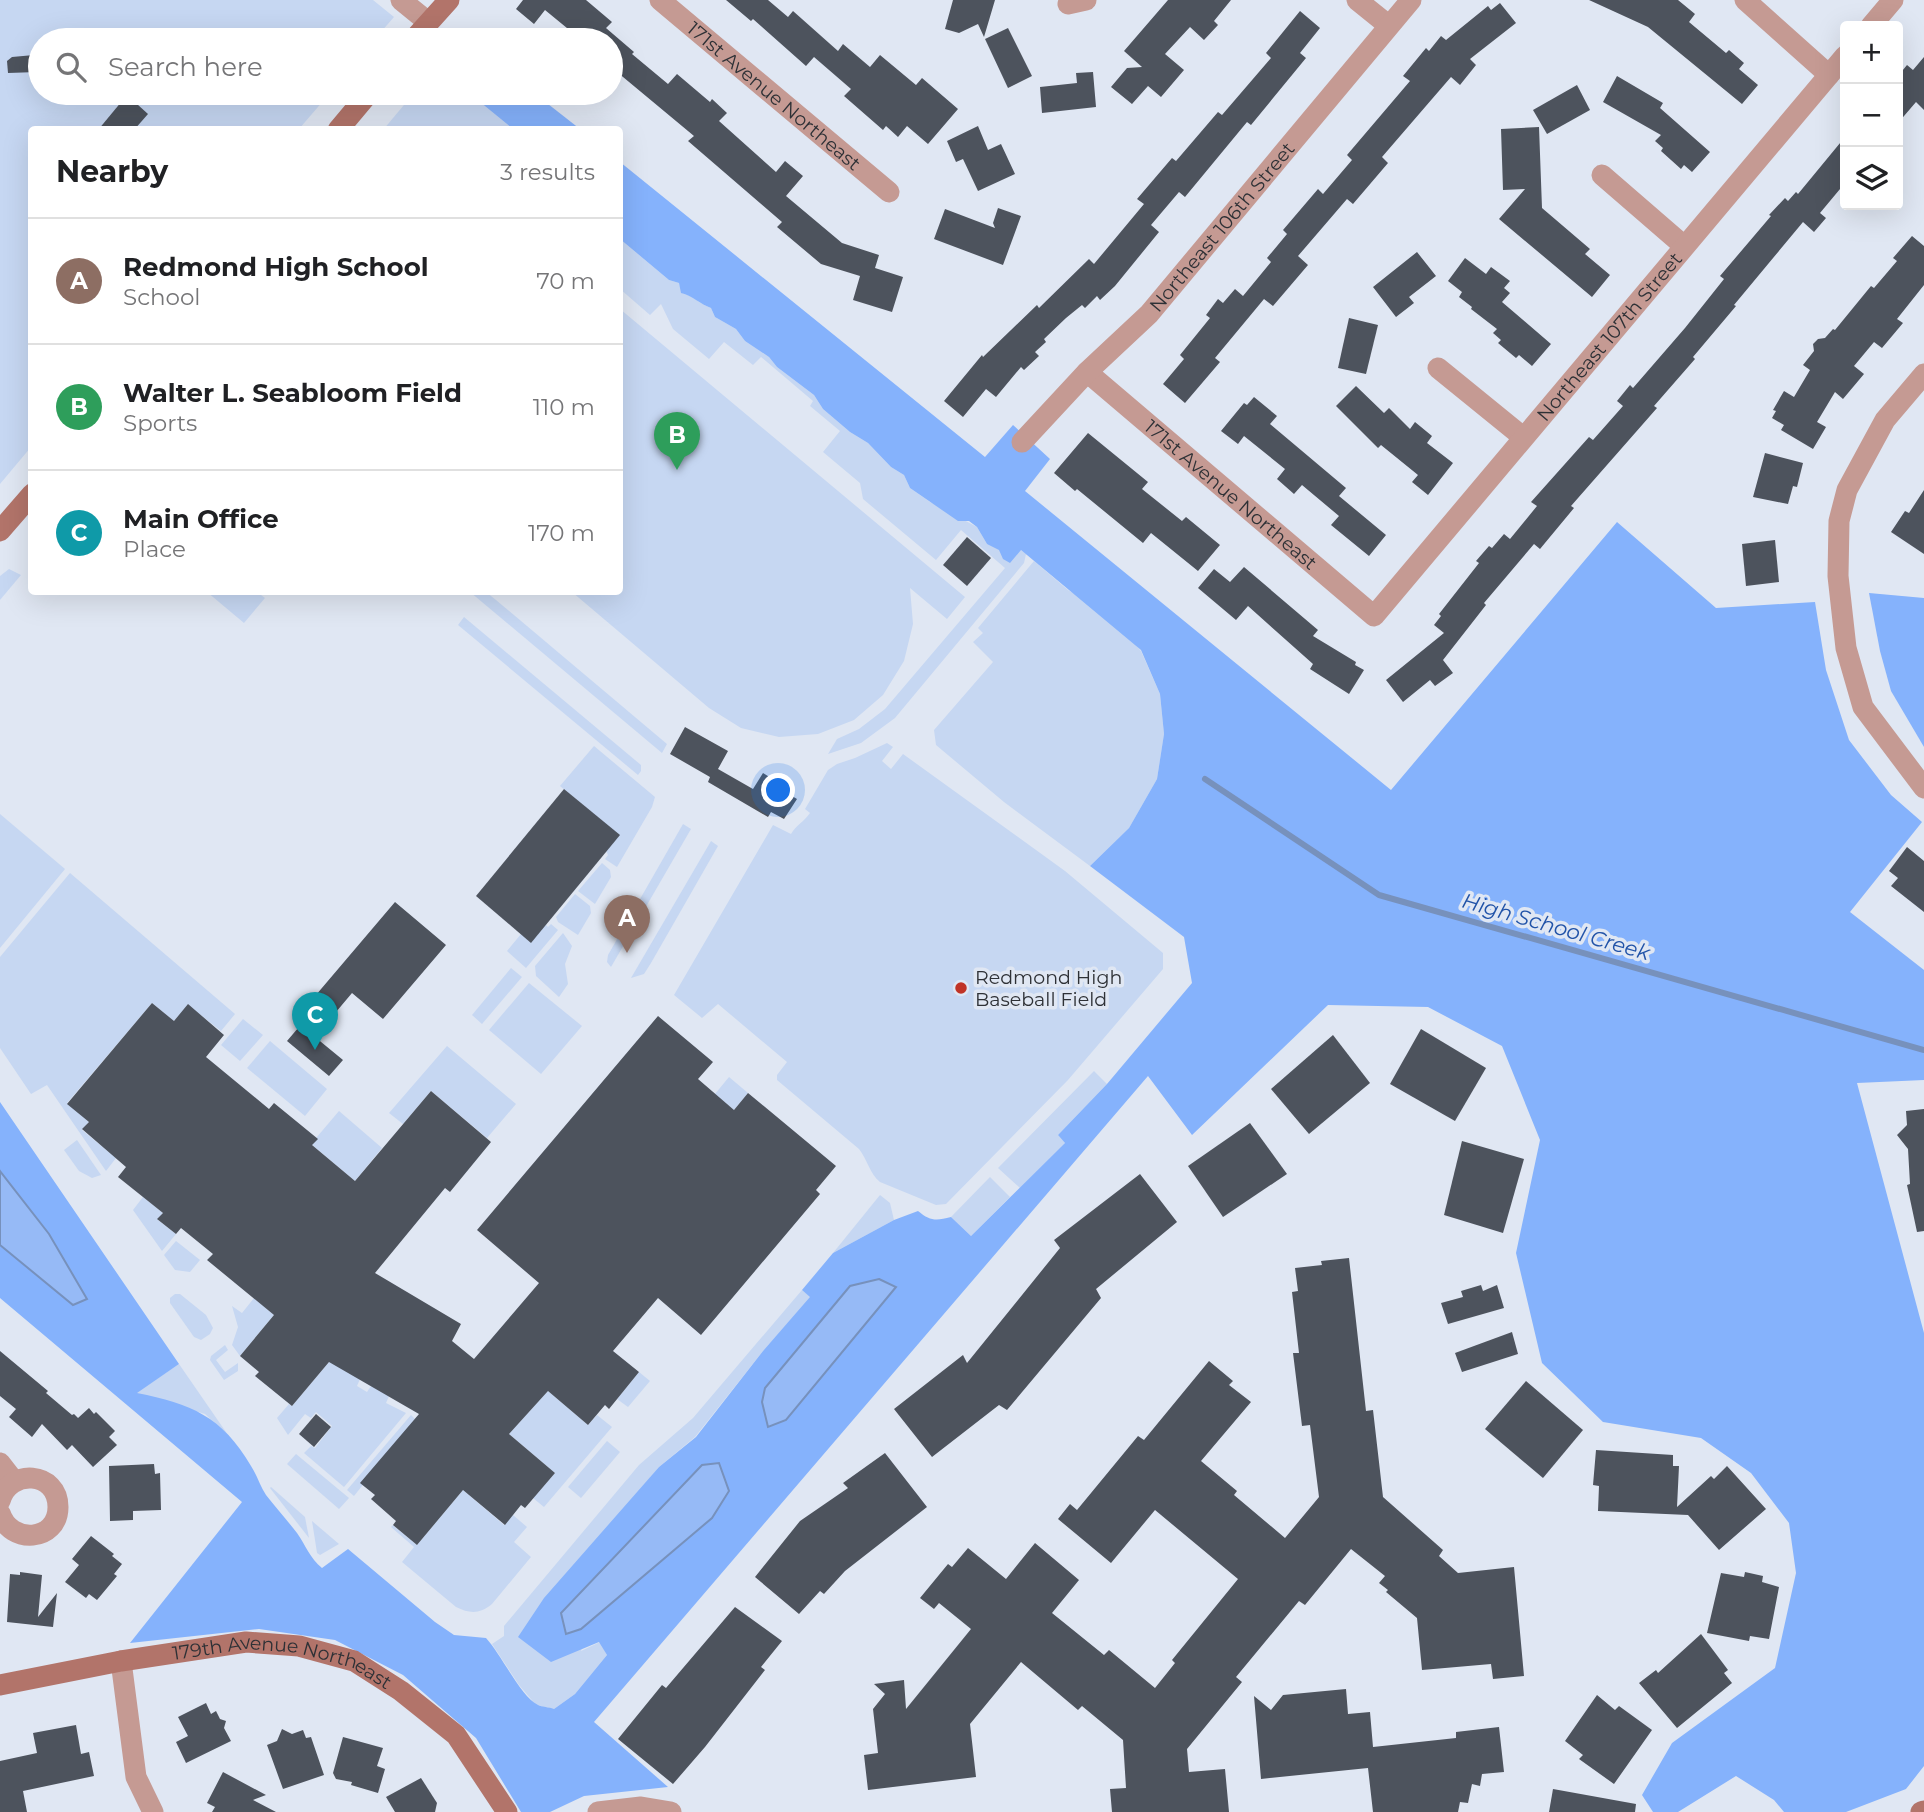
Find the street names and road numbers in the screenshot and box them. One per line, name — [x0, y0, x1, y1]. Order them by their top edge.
street label: 171st Avenue Northeast — [683, 17, 865, 175]
street label: Northeast 106th Street — [1145, 137, 1300, 317]
street label: Northeast 107th Street — [1532, 247, 1687, 426]
street label: 171st Avenue Northeast — [1140, 415, 1322, 575]
street label: 179th Avenue Northeast — [171, 1630, 396, 1694]

